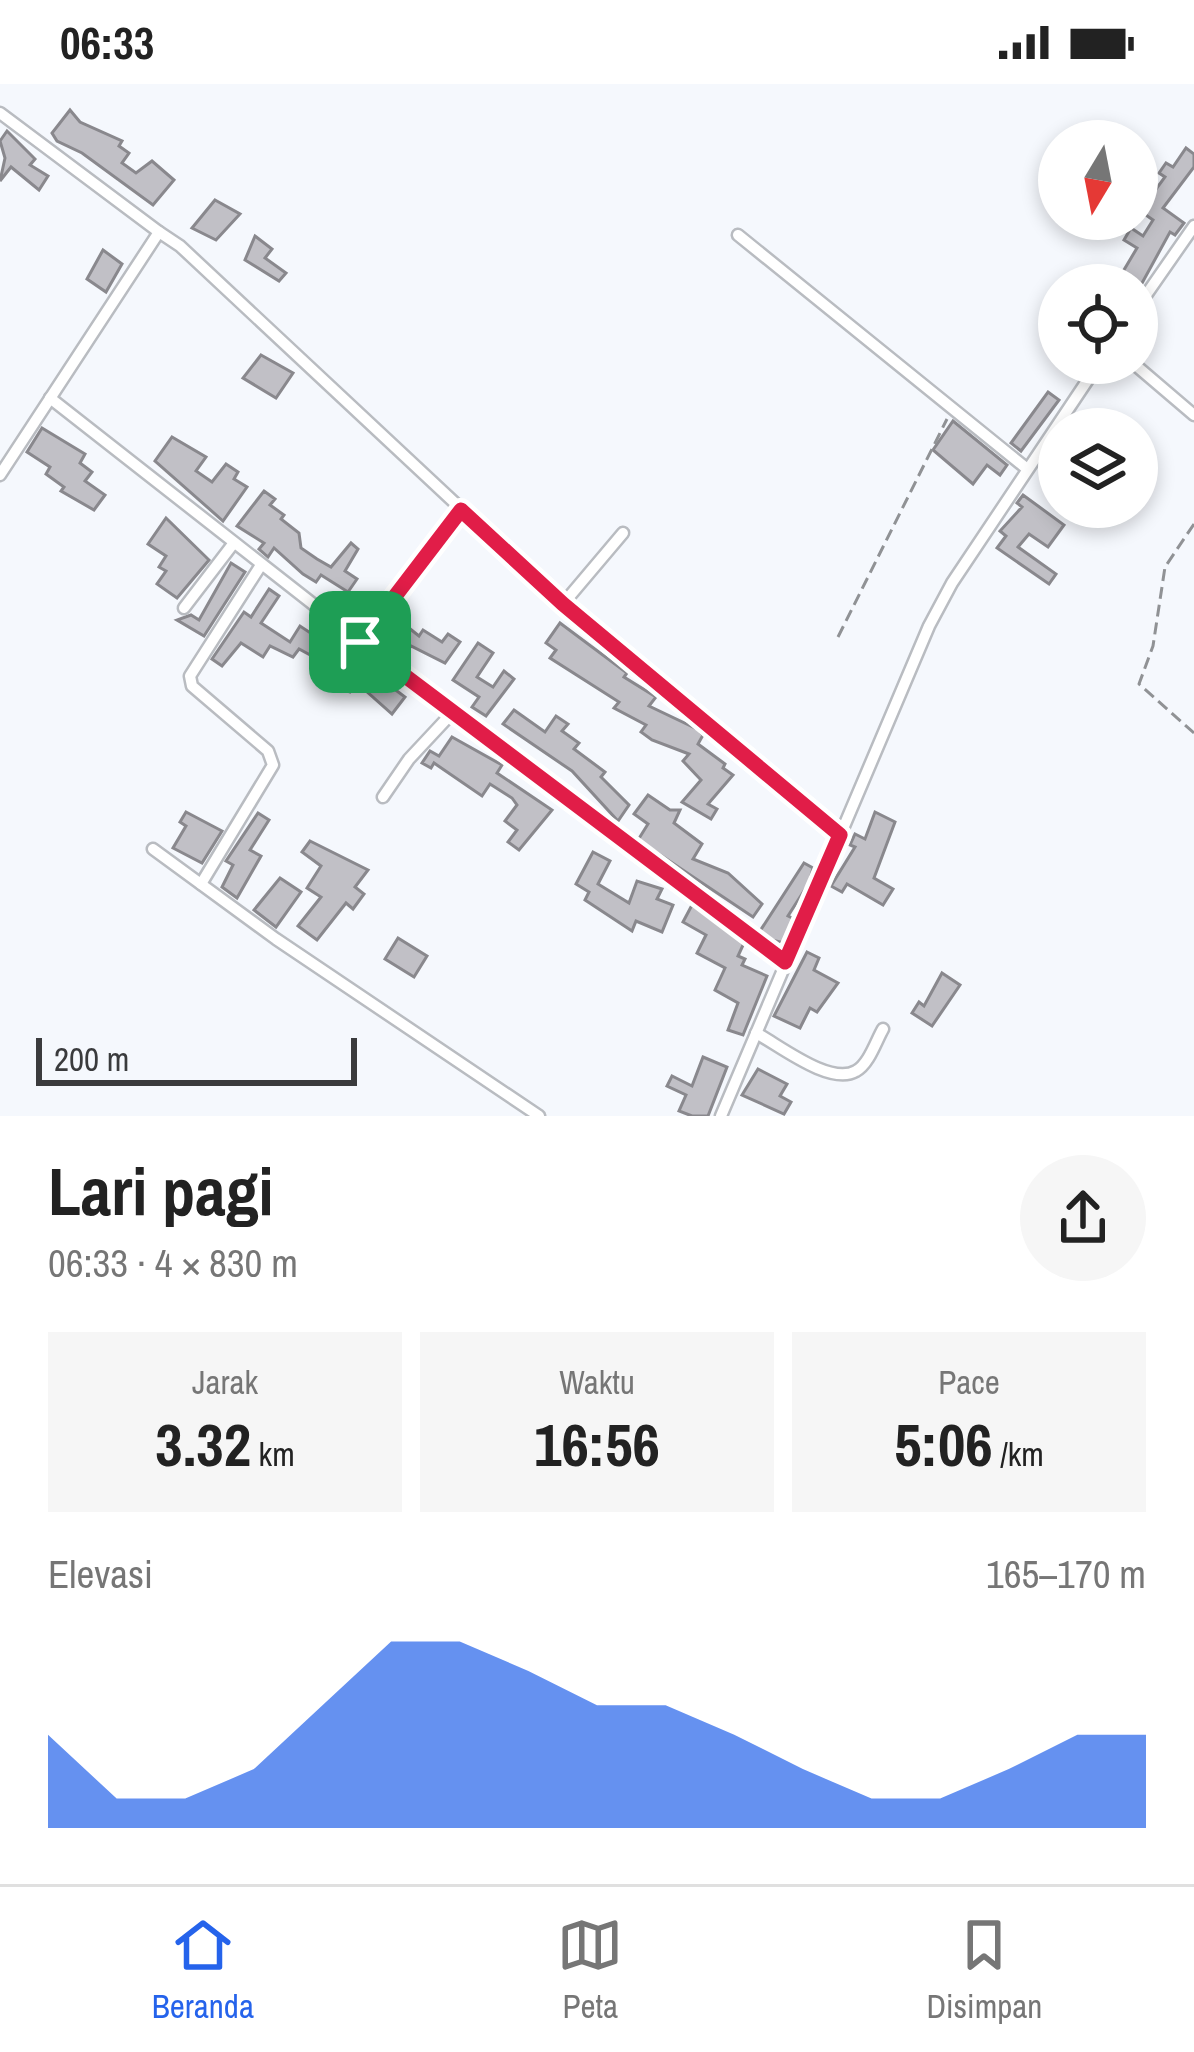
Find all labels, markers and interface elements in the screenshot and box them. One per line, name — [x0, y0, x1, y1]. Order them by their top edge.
text: 06:33 — [60, 12, 154, 73]
north arrow — [1038, 120, 1158, 240]
map controls — [1038, 120, 1158, 528]
button: locate — [1038, 264, 1158, 384]
button: layers — [1038, 408, 1158, 528]
pin — [309, 591, 411, 693]
icon: arrive — [327, 609, 393, 675]
scale bar — [36, 1032, 357, 1085]
text: 200 m — [54, 1037, 129, 1081]
text: Lari pagi — [48, 1147, 274, 1236]
button: share — [1020, 1155, 1146, 1281]
text: 06:33 · 4 × 830 m — [48, 1237, 298, 1289]
text: Jarak — [192, 1360, 258, 1404]
text: Waktu — [559, 1360, 635, 1404]
text: Pace — [938, 1360, 1000, 1404]
text: 3.32 — [155, 1404, 251, 1485]
text: 16:56 — [534, 1404, 660, 1485]
text: 5:06 — [894, 1404, 993, 1485]
text: km — [251, 1432, 295, 1476]
text: /km — [993, 1432, 1044, 1476]
text: Elevasi — [48, 1548, 153, 1600]
text: 165–170 m — [986, 1548, 1146, 1600]
tab: Beranda — [152, 1912, 254, 2028]
tab: Peta — [557, 1912, 623, 2028]
tab: Disimpan — [927, 1912, 1042, 2028]

